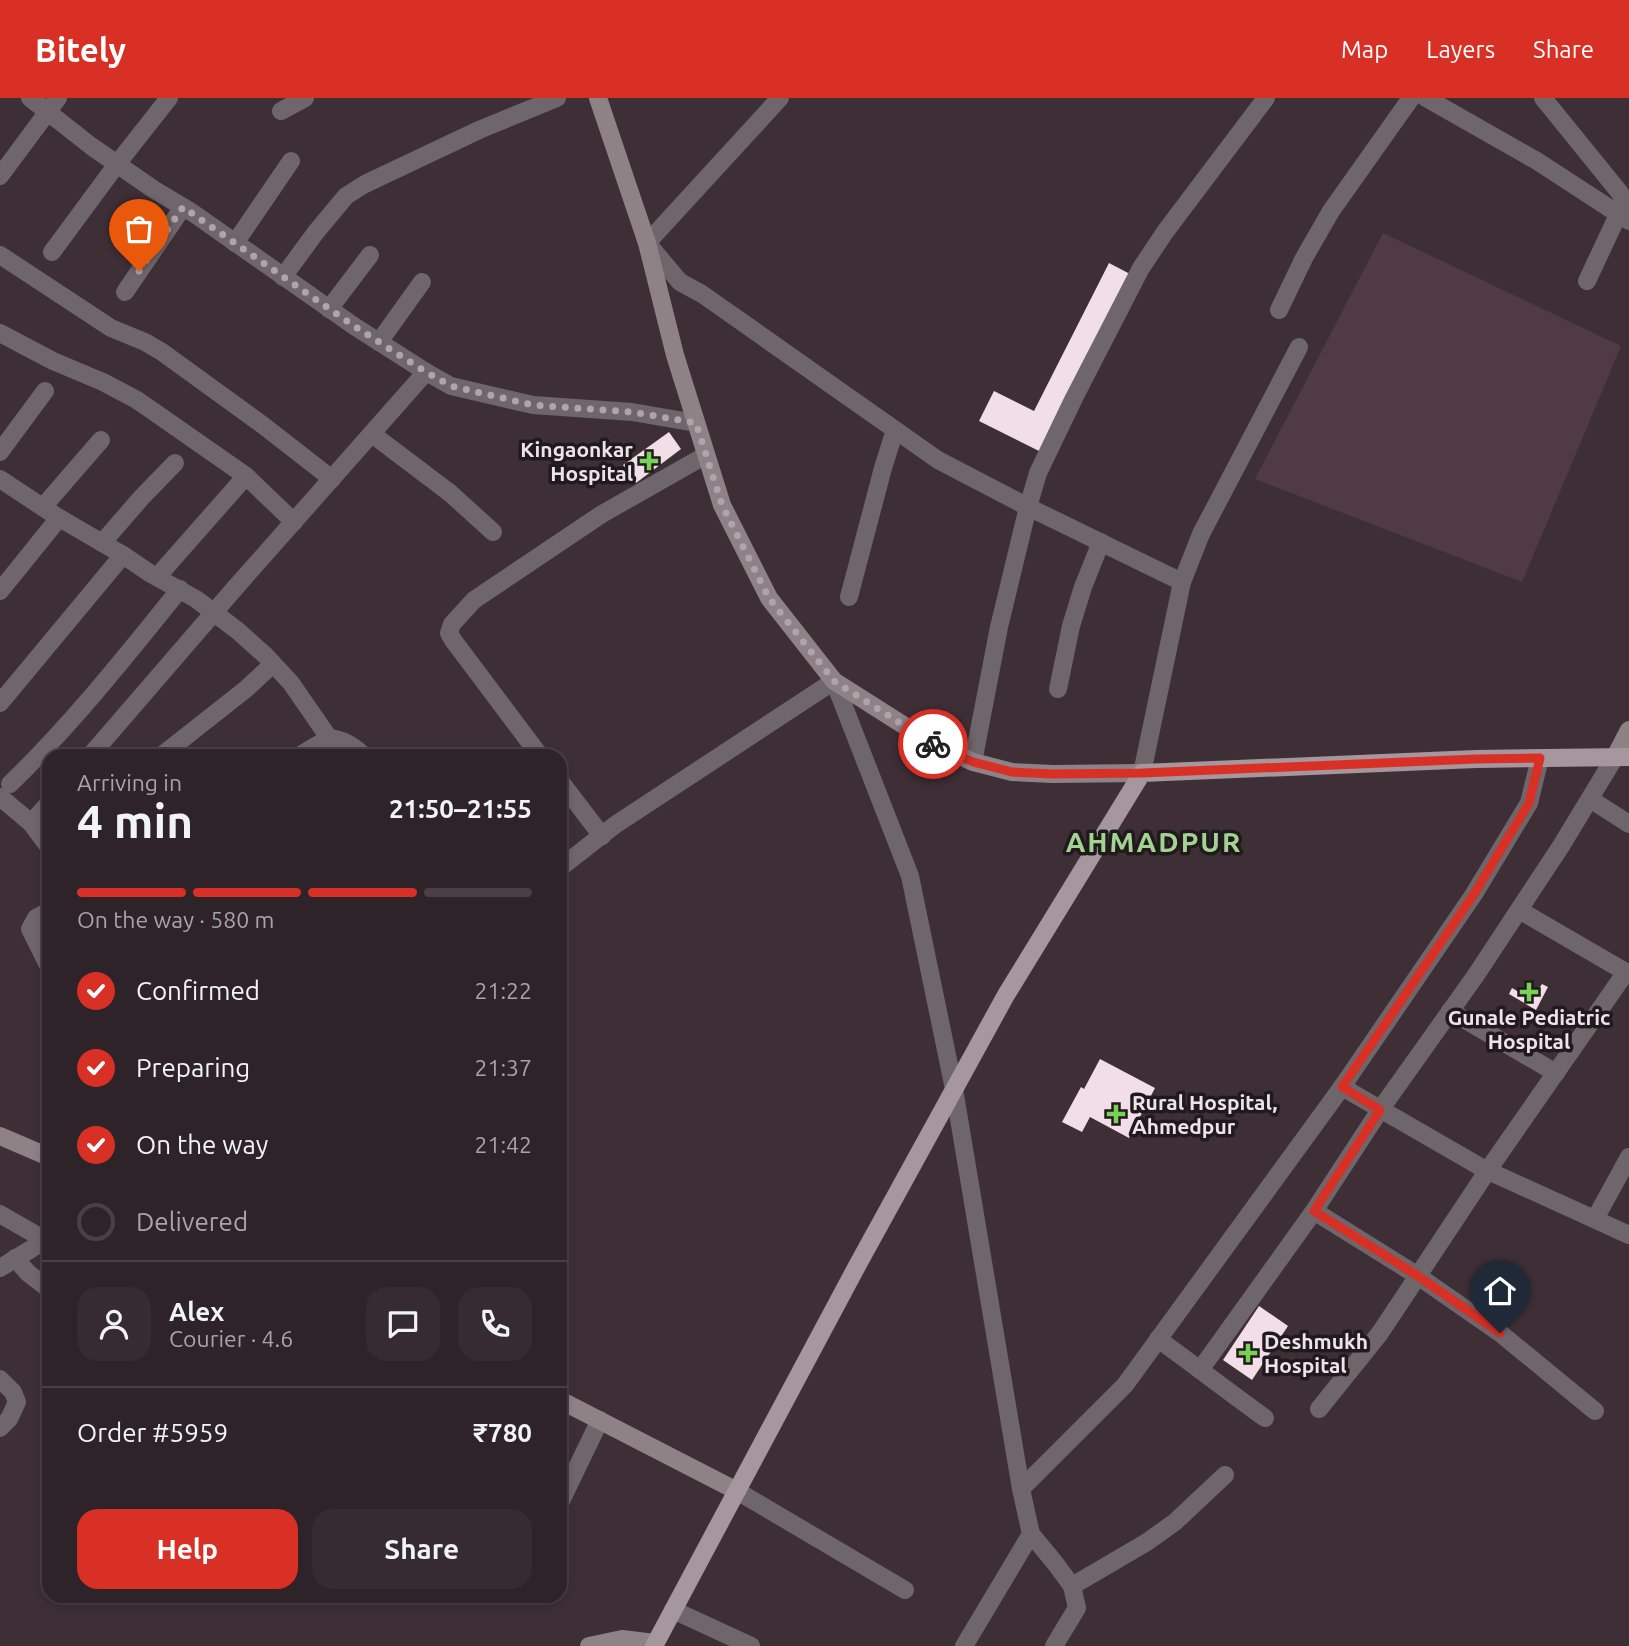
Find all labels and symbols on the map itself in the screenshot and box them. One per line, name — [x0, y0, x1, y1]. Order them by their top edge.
pin — [109, 199, 169, 271]
place label: Kingaonkar Hospital — [520, 437, 633, 485]
marker: Kingaonkar Hospital — [639, 451, 659, 471]
courier — [898, 709, 968, 779]
district label: AHMADPUR — [1066, 826, 1242, 857]
marker: Gunale Pediatric Hospital — [1519, 982, 1539, 1002]
place label: Gunale Pediatric Hospital — [1448, 1005, 1610, 1053]
place label: Rural Hospital, Ahmedpur — [1132, 1090, 1277, 1138]
marker: Rural Hospital, Ahmedpur — [1106, 1104, 1126, 1124]
pin — [1470, 1261, 1530, 1333]
place label: Deshmukh Hospital — [1264, 1329, 1368, 1377]
marker: Deshmukh Hospital — [1238, 1343, 1258, 1363]

